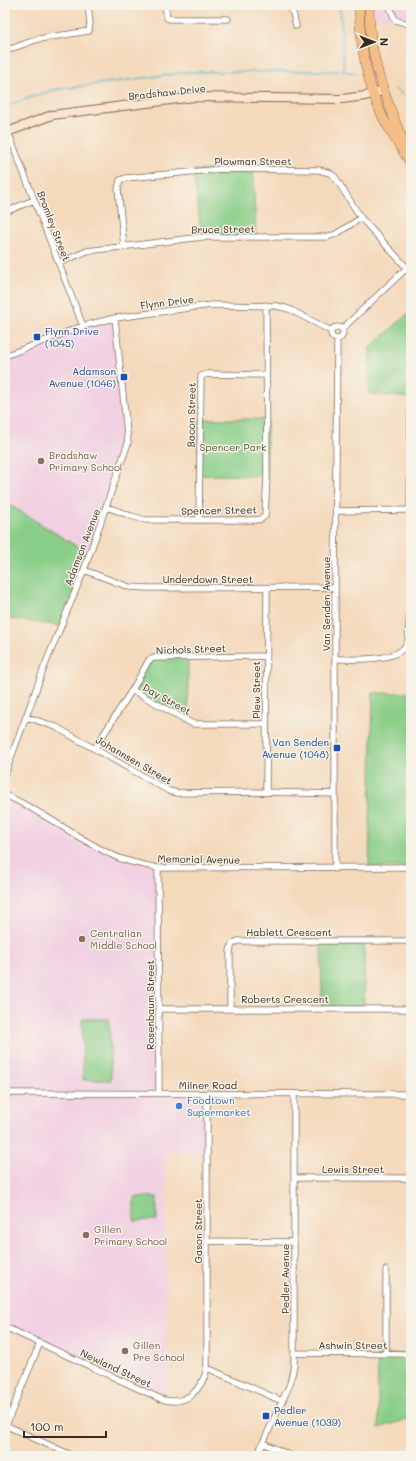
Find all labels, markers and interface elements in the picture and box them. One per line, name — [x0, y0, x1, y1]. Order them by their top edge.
north arrow — [354, 22, 394, 62]
text: N — [377, 38, 392, 46]
street label: Bradshaw Drive — [128, 81, 206, 103]
street label: Plowman Street — [214, 154, 292, 168]
street label: Bromley Street — [34, 189, 74, 263]
street label: Bruce Street — [191, 221, 255, 237]
street label: Flynn Drive — [139, 292, 195, 312]
place label: Flynn Drive (1045) — [45, 324, 99, 350]
marker: Flynn Drive (1045) — [32, 332, 42, 342]
place label: Adamson Avenue (1046) — [49, 364, 116, 390]
marker: Adamson Avenue (1046) — [119, 372, 129, 382]
street label: Bacon Street — [183, 382, 199, 448]
park label: Spencer Park — [200, 440, 266, 454]
place label: Bradshaw Primary School — [49, 448, 122, 474]
marker: Bradshaw Primary School — [36, 456, 46, 466]
street label: Spencer Street — [181, 502, 257, 518]
street label: Adamson Avenue — [61, 506, 103, 588]
street label: Van Senden Avenue — [319, 557, 333, 651]
street label: Underdown Street — [163, 572, 253, 586]
street label: Nichols Street — [156, 641, 226, 657]
street label: Plew Street — [249, 661, 263, 719]
street label: Day Street — [140, 680, 194, 718]
street label: Johannsen Street — [93, 732, 175, 788]
place label: Van Senden Avenue (1048) — [262, 735, 329, 761]
marker: Van Senden Avenue (1048) — [332, 743, 342, 753]
street label: Memorial Avenue — [158, 851, 240, 867]
street label: Hablett Crescent — [246, 925, 332, 939]
place label: Centralian Middle School — [90, 926, 157, 952]
marker: Centralian Middle School — [77, 934, 87, 944]
street label: Rosenbaum Street — [143, 960, 157, 1050]
street label: Roberts Crescent — [241, 992, 329, 1006]
street label: Milner Road — [179, 1078, 237, 1092]
place label: Foodtown Supermarket — [187, 1093, 251, 1119]
marker: Foodtown Supermarket — [174, 1101, 184, 1111]
street label: Lewis Street — [322, 1162, 384, 1176]
street label: Gason Street — [191, 1199, 205, 1264]
place label: Gillen Primary School — [94, 1222, 167, 1248]
marker: Gillen Primary School — [81, 1230, 91, 1240]
street label: Pedler Avenue — [278, 1244, 292, 1314]
place label: Gillen Pre School — [133, 1338, 185, 1364]
street label: Ashwin Street — [319, 1338, 387, 1352]
street label: Newland Street — [78, 1345, 154, 1391]
marker: Gillen Pre School — [120, 1346, 130, 1356]
place label: Pedler Avenue (1039) — [274, 1403, 341, 1429]
marker: Pedler Avenue (1039) — [261, 1411, 271, 1421]
scale bar — [24, 1413, 106, 1439]
text: 100 m — [30, 1418, 64, 1434]

